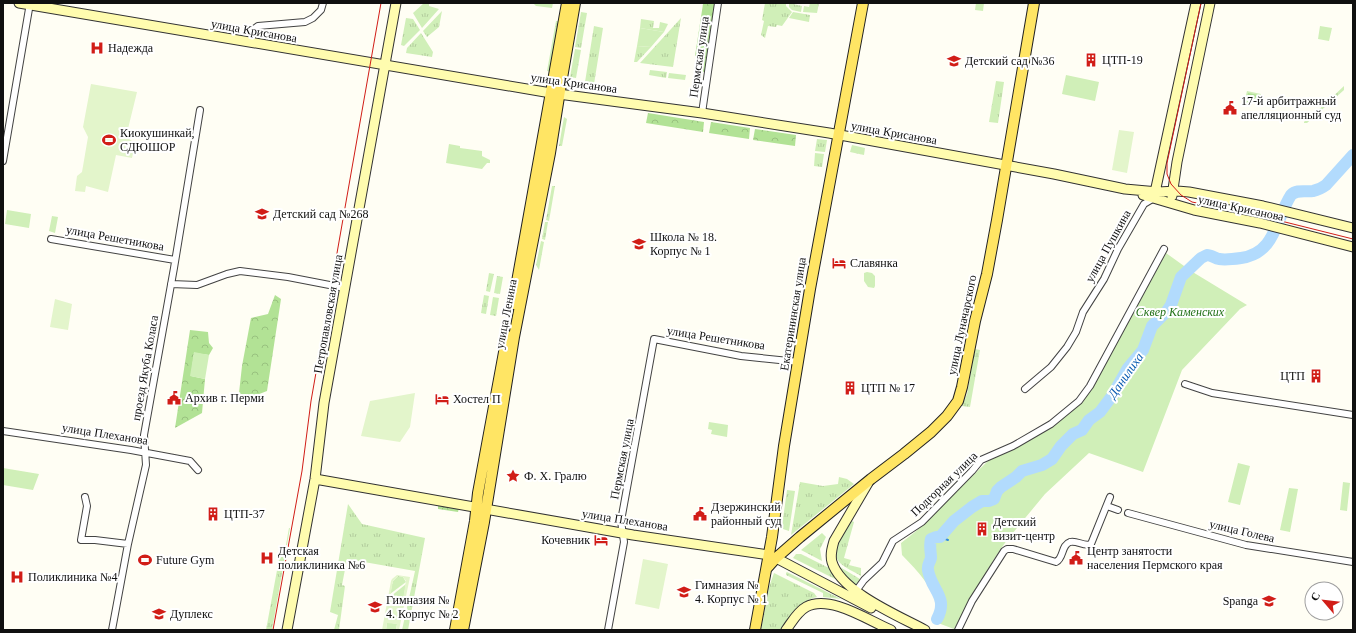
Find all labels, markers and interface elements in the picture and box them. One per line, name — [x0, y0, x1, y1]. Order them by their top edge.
street label: Пермская улица — [686, 15, 712, 99]
street label: улица Крисанова — [210, 17, 299, 46]
hospital icon: Надежда — [89, 40, 105, 56]
place label: Надежда — [108, 41, 154, 55]
building icon: ЦТП-19 — [1083, 52, 1099, 68]
school or university icon: Детский сад №36 — [946, 53, 962, 69]
place label: ЦТП-19 — [1102, 53, 1143, 67]
place label: Детский сад №36 — [965, 54, 1054, 68]
street label: улица Крисанова — [530, 70, 619, 96]
place label: 17-й арбитражный апелляционный суд — [1241, 94, 1341, 122]
public building icon: 17-й арбитражный апелляционный суд — [1222, 100, 1238, 116]
street label: улица Крисанова — [850, 119, 939, 148]
place label: Киокушинкай, СДЮШОР — [120, 126, 195, 154]
sports icon: Киокушинкай, СДЮШОР — [101, 132, 117, 148]
street label: улица Крисанова — [1197, 192, 1286, 224]
school or university icon: Детский сад №268 — [254, 206, 270, 222]
place label: Детский сад №268 — [273, 207, 368, 221]
street label: улица Пушкина — [1082, 207, 1134, 285]
street label: улица Решетникова — [65, 222, 166, 254]
place label: Школа № 18. Корпус № 1 — [650, 230, 717, 258]
school or university icon: Школа № 18. Корпус № 1 — [631, 236, 647, 252]
street label: Петропавловская улица — [311, 253, 345, 375]
hotel icon: Славянка — [831, 255, 847, 271]
street label: Екатерининская улица — [777, 256, 809, 372]
place label: Славянка — [850, 256, 898, 270]
street label: улица Луначарского — [945, 274, 979, 376]
street label: улица Ленина — [492, 277, 520, 350]
park label: Сквер Каменских — [1136, 305, 1225, 319]
street label: проезд Якуба Коласа — [129, 313, 161, 422]
street label: улица Решетникова — [666, 323, 767, 353]
water label: Данилиха — [1103, 349, 1147, 403]
building icon: ЦТП — [1308, 368, 1324, 384]
place label: ЦТП — [1280, 369, 1305, 383]
building icon: ЦТП № 17 — [842, 380, 858, 396]
place label: ЦТП № 17 — [861, 381, 915, 395]
public building icon: Архив г. Перми — [166, 390, 182, 406]
place label: Архив г. Перми — [185, 391, 265, 405]
hotel icon: Хостел П — [434, 391, 450, 407]
place label: Хостел П — [453, 392, 501, 406]
street label: Пермская улица — [607, 417, 637, 501]
street label: улица Плеханова — [61, 420, 150, 448]
street label: Подгорная улица — [908, 448, 981, 519]
place icon: Ф. Х. Гралю — [505, 468, 521, 484]
place label: Ф. Х. Гралю — [524, 469, 587, 483]
place label: Дзержинский районный суд — [711, 500, 782, 528]
building icon: ЦТП-37 — [205, 506, 221, 522]
street label: улица Плеханова — [581, 506, 670, 534]
public building icon: Дзержинский районный суд — [692, 506, 708, 522]
place label: ЦТП-37 — [224, 507, 265, 521]
place label: Детский визит-центр — [993, 515, 1055, 543]
street label: улица Голева — [1208, 517, 1277, 545]
building icon: Детский визит-центр — [974, 521, 990, 537]
hotel icon: Кочевник — [593, 532, 609, 548]
place label: Кочевник — [541, 533, 590, 547]
place label: Детская поликлиника №6 — [278, 544, 365, 572]
place label: Центр занятости населения Пермского края — [1087, 544, 1223, 572]
hospital icon: Детская поликлиника №6 — [259, 550, 275, 566]
public building icon: Центр занятости населения Пермского края — [1068, 550, 1084, 566]
sports icon: Future Gym — [137, 552, 153, 568]
place label: Future Gym — [156, 553, 215, 567]
hospital icon: Поликлиника №4 — [9, 569, 25, 585]
place label: Поликлиника №4 — [28, 570, 117, 584]
place label: Гимназия № 4. Корпус № 1 — [695, 578, 768, 606]
north arrow — [1304, 581, 1344, 621]
school or university icon: Гимназия № 4. Корпус № 1 — [676, 584, 692, 600]
text: С — [1308, 590, 1322, 603]
place label: Гимназия № 4. Корпус № 2 — [386, 593, 459, 621]
school or university icon: Spanga — [1261, 593, 1277, 609]
place label: Spanga — [1223, 594, 1259, 608]
school or university icon: Гимназия № 4. Корпус № 2 — [367, 599, 383, 615]
school or university icon: Дуплекс — [151, 606, 167, 622]
place label: Дуплекс — [170, 607, 213, 621]

